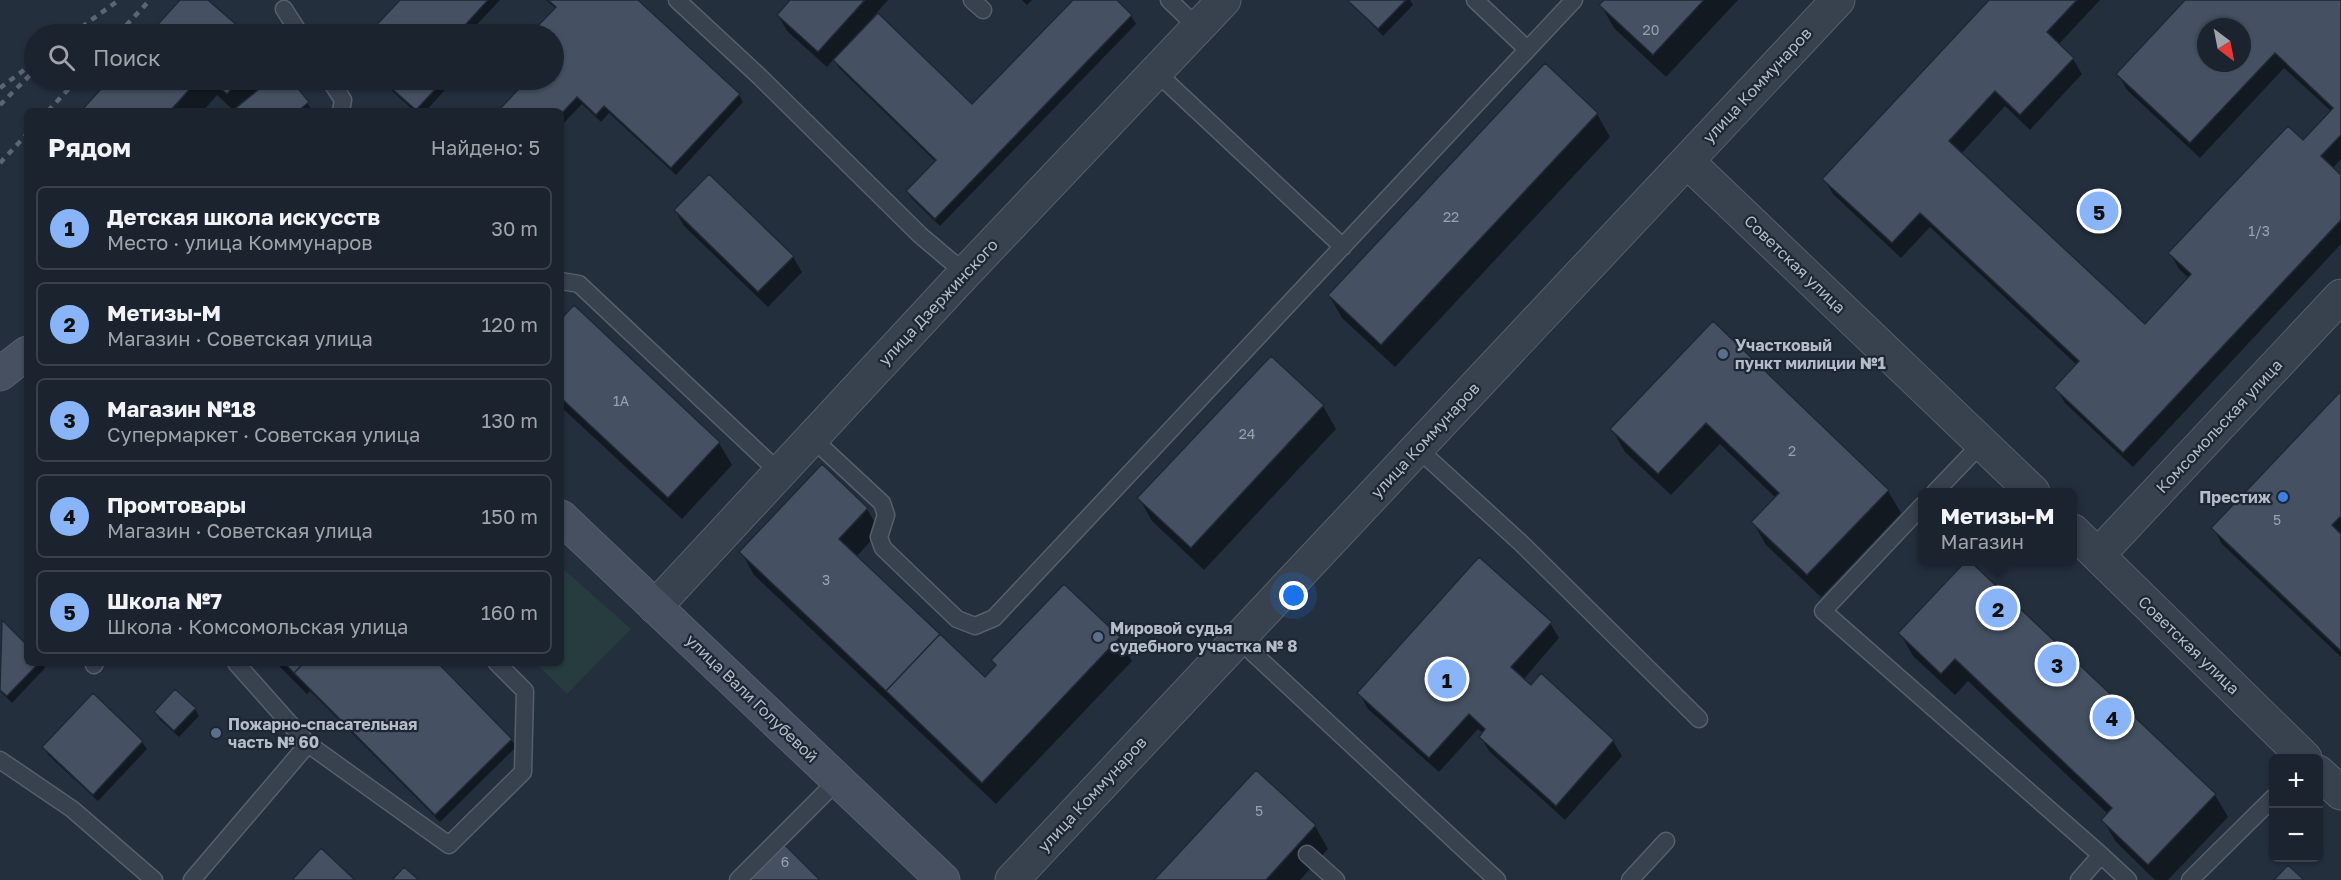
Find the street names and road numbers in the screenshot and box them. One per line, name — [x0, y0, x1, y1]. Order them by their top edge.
street label: улица Коммунаров — [1698, 23, 1816, 147]
street label: Советская улица — [1740, 211, 1850, 317]
street label: улица Дзержинского — [874, 235, 1002, 369]
street label: Комсомольская улица — [2152, 355, 2286, 497]
street label: улица Коммунаров — [1366, 378, 1484, 502]
street label: Советская улица — [2134, 592, 2244, 698]
street label: улица Вали Голубевой — [682, 630, 822, 766]
street label: улица Коммунаров — [1033, 732, 1151, 856]

